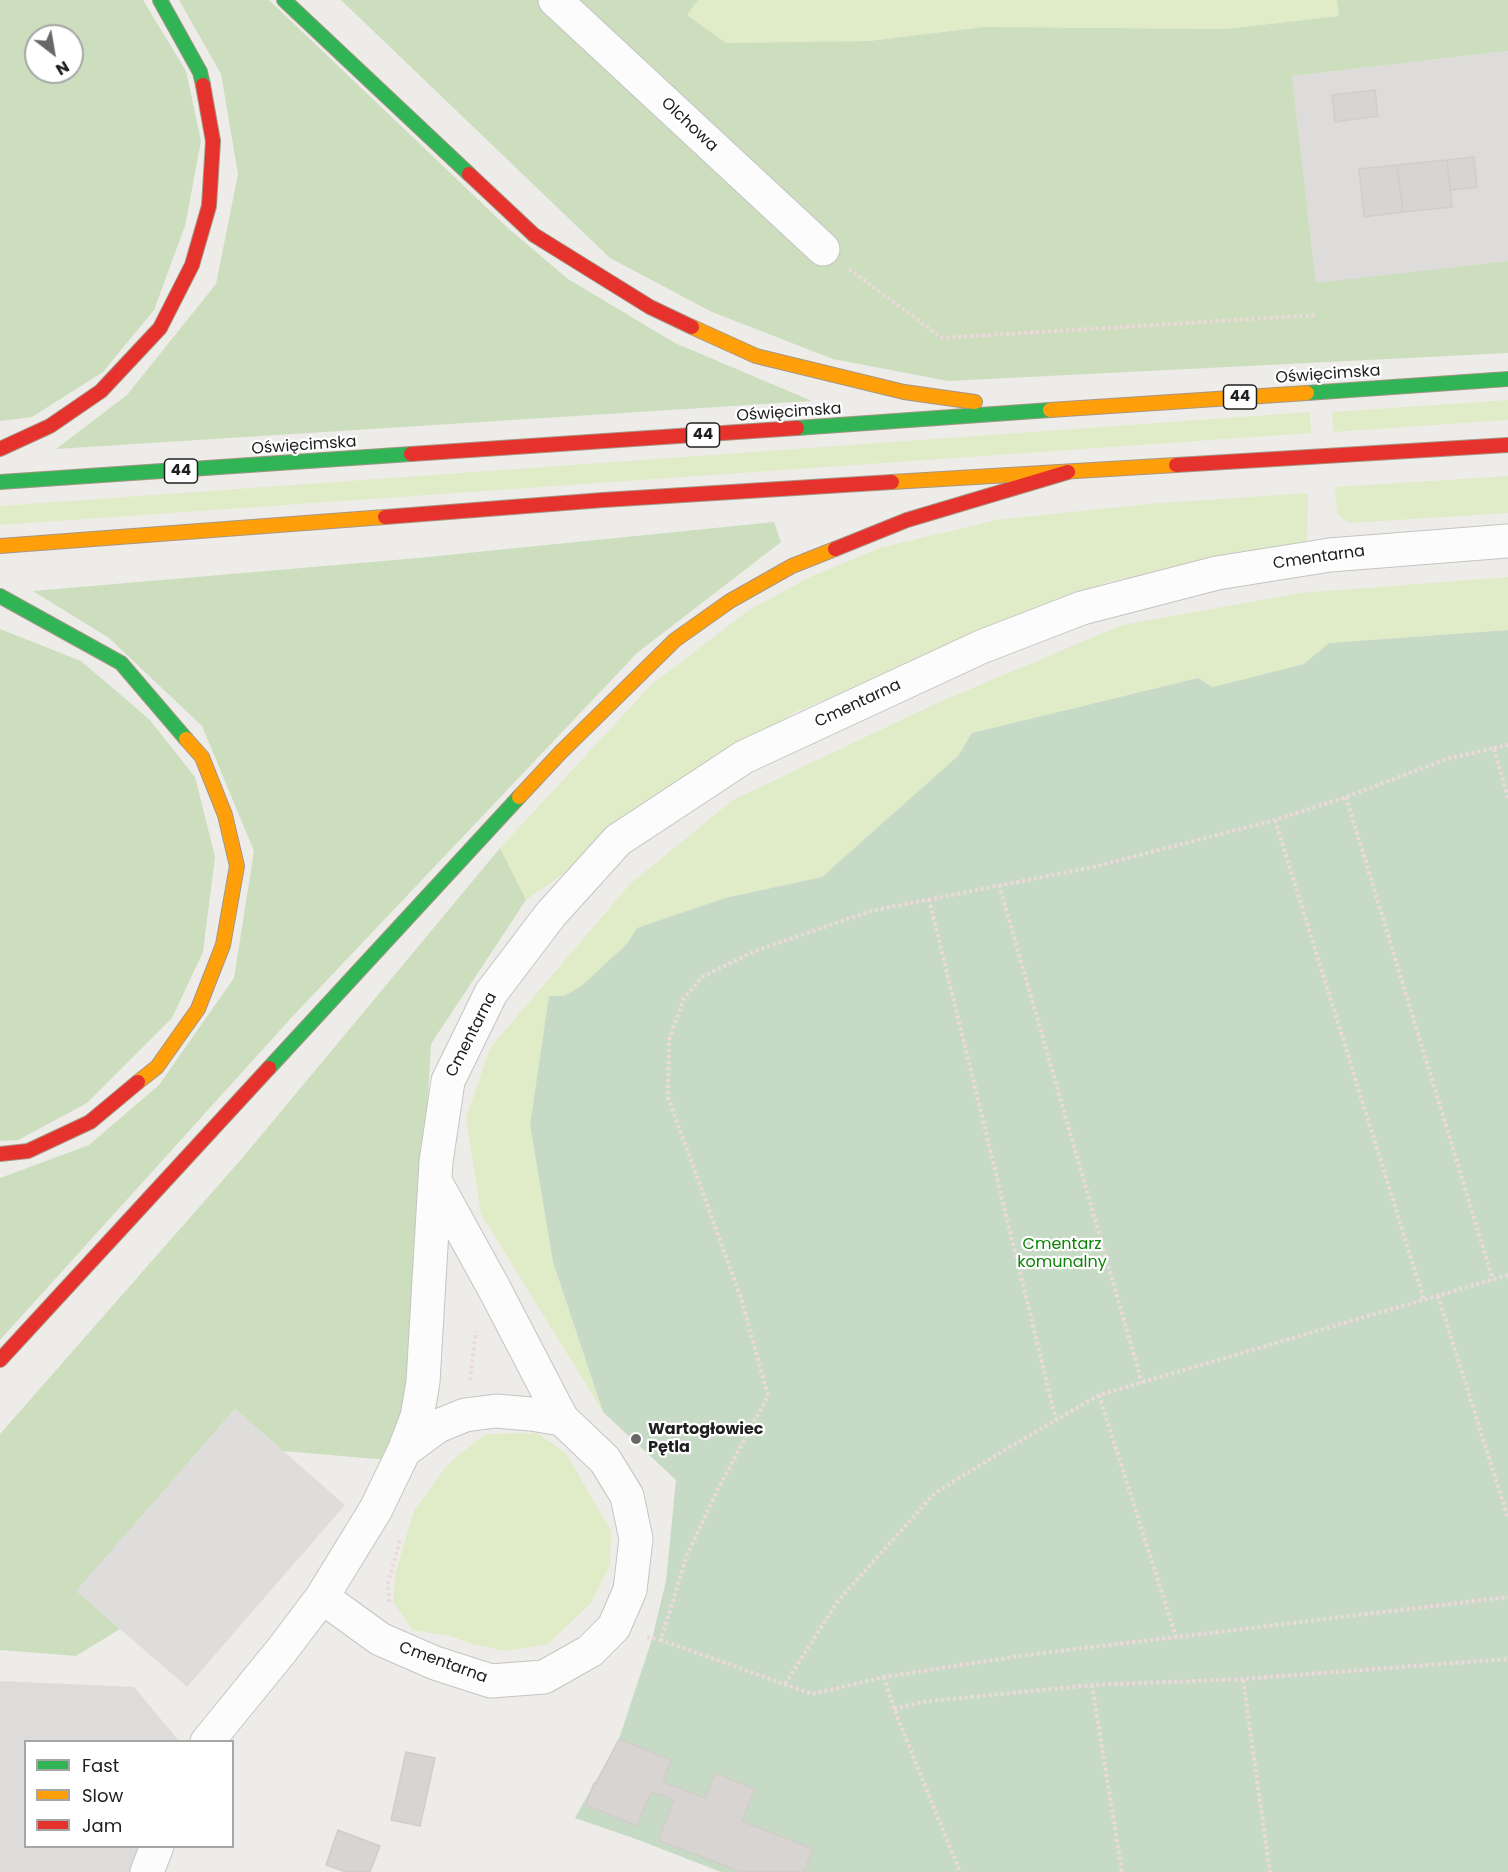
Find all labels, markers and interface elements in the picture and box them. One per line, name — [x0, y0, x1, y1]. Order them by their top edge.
north arrow — [24, 24, 84, 84]
text: N — [51, 55, 74, 81]
street label: Olchowa — [657, 94, 721, 156]
street label: Oświęcimska — [1275, 362, 1381, 388]
road number: 44 — [1224, 385, 1256, 409]
street label: Oświęcimska — [736, 400, 842, 426]
road number: 44 — [686, 423, 720, 447]
street label: Oświęcimska — [251, 433, 357, 459]
road number: 44 — [164, 459, 198, 483]
street label: Cmentarna — [1272, 542, 1366, 574]
street label: Cmentarna — [812, 676, 904, 732]
street label: Cmentarna — [442, 989, 502, 1081]
park label: Cmentarz komunalny — [1017, 1235, 1107, 1273]
place label: Wartogłowiec Pętla — [648, 1420, 764, 1458]
marker: Wartogłowiec Pętla — [629, 1432, 643, 1446]
street label: Cmentarna — [396, 1638, 490, 1688]
legend — [24, 1740, 234, 1848]
text: Fast — [82, 1753, 119, 1778]
text: Slow — [82, 1783, 123, 1808]
text: Jam — [82, 1813, 122, 1838]

